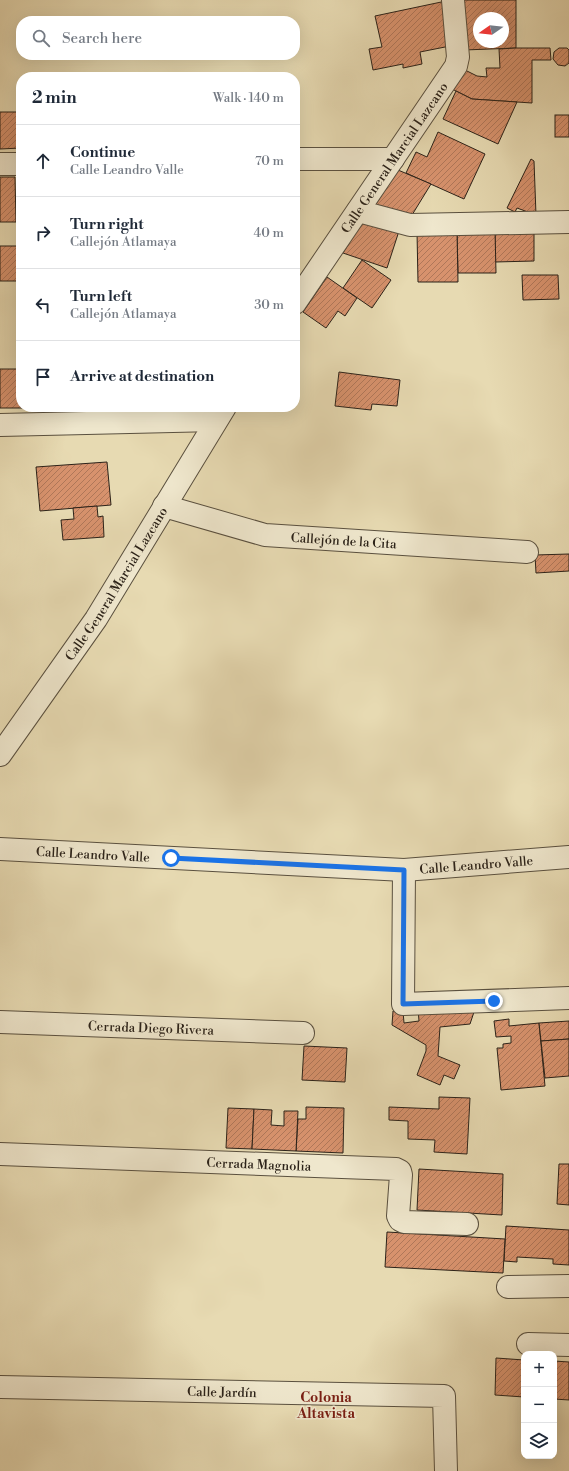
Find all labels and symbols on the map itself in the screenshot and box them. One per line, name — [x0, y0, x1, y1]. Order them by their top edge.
north arrow — [473, 12, 509, 48]
street label: Calle General Marcial Lazcano — [338, 79, 452, 236]
street label: Calle General Marcial Lazcano — [62, 504, 171, 664]
street label: Callejón de la Cita — [290, 530, 398, 553]
street label: Calle Leandro Valle — [36, 844, 151, 866]
route start — [162, 849, 180, 867]
street label: Calle Leandro Valle — [419, 853, 534, 878]
route end — [485, 992, 503, 1010]
street label: Cerrada Diego Rivera — [87, 1018, 215, 1039]
street label: Cerrada Magnolia — [206, 1155, 312, 1175]
street label: Calle Jardín — [187, 1384, 257, 1401]
district label: Colonia Altavista — [296, 1389, 355, 1423]

